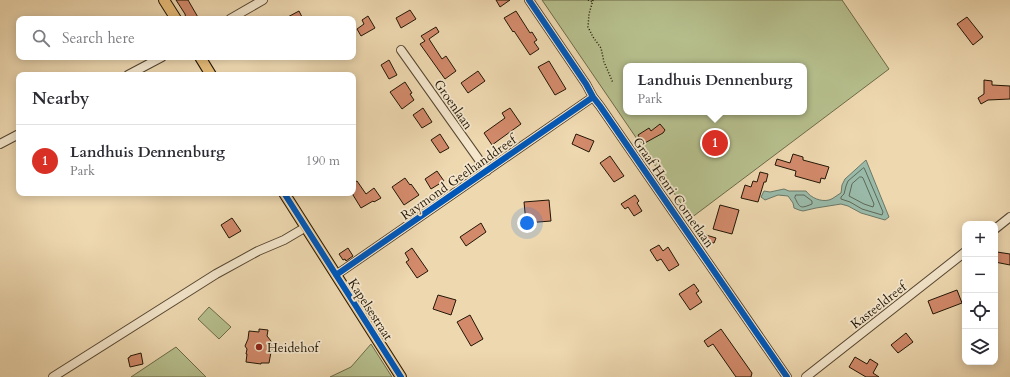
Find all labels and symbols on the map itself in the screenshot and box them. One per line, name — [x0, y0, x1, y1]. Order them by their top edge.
street label: Groenlaan — [429, 76, 477, 134]
pin: 1 — [702, 128, 728, 158]
street label: Raymond Geelhanddreef — [397, 130, 522, 225]
street label: Graaf Henri Cornetlaan — [628, 134, 718, 252]
your location — [517, 213, 537, 233]
street label: Kapelsestraat — [343, 275, 397, 344]
street label: Kasteeldreef — [847, 277, 912, 333]
place label: Heidehof — [267, 339, 320, 357]
marker: Heidehof — [254, 342, 264, 352]

